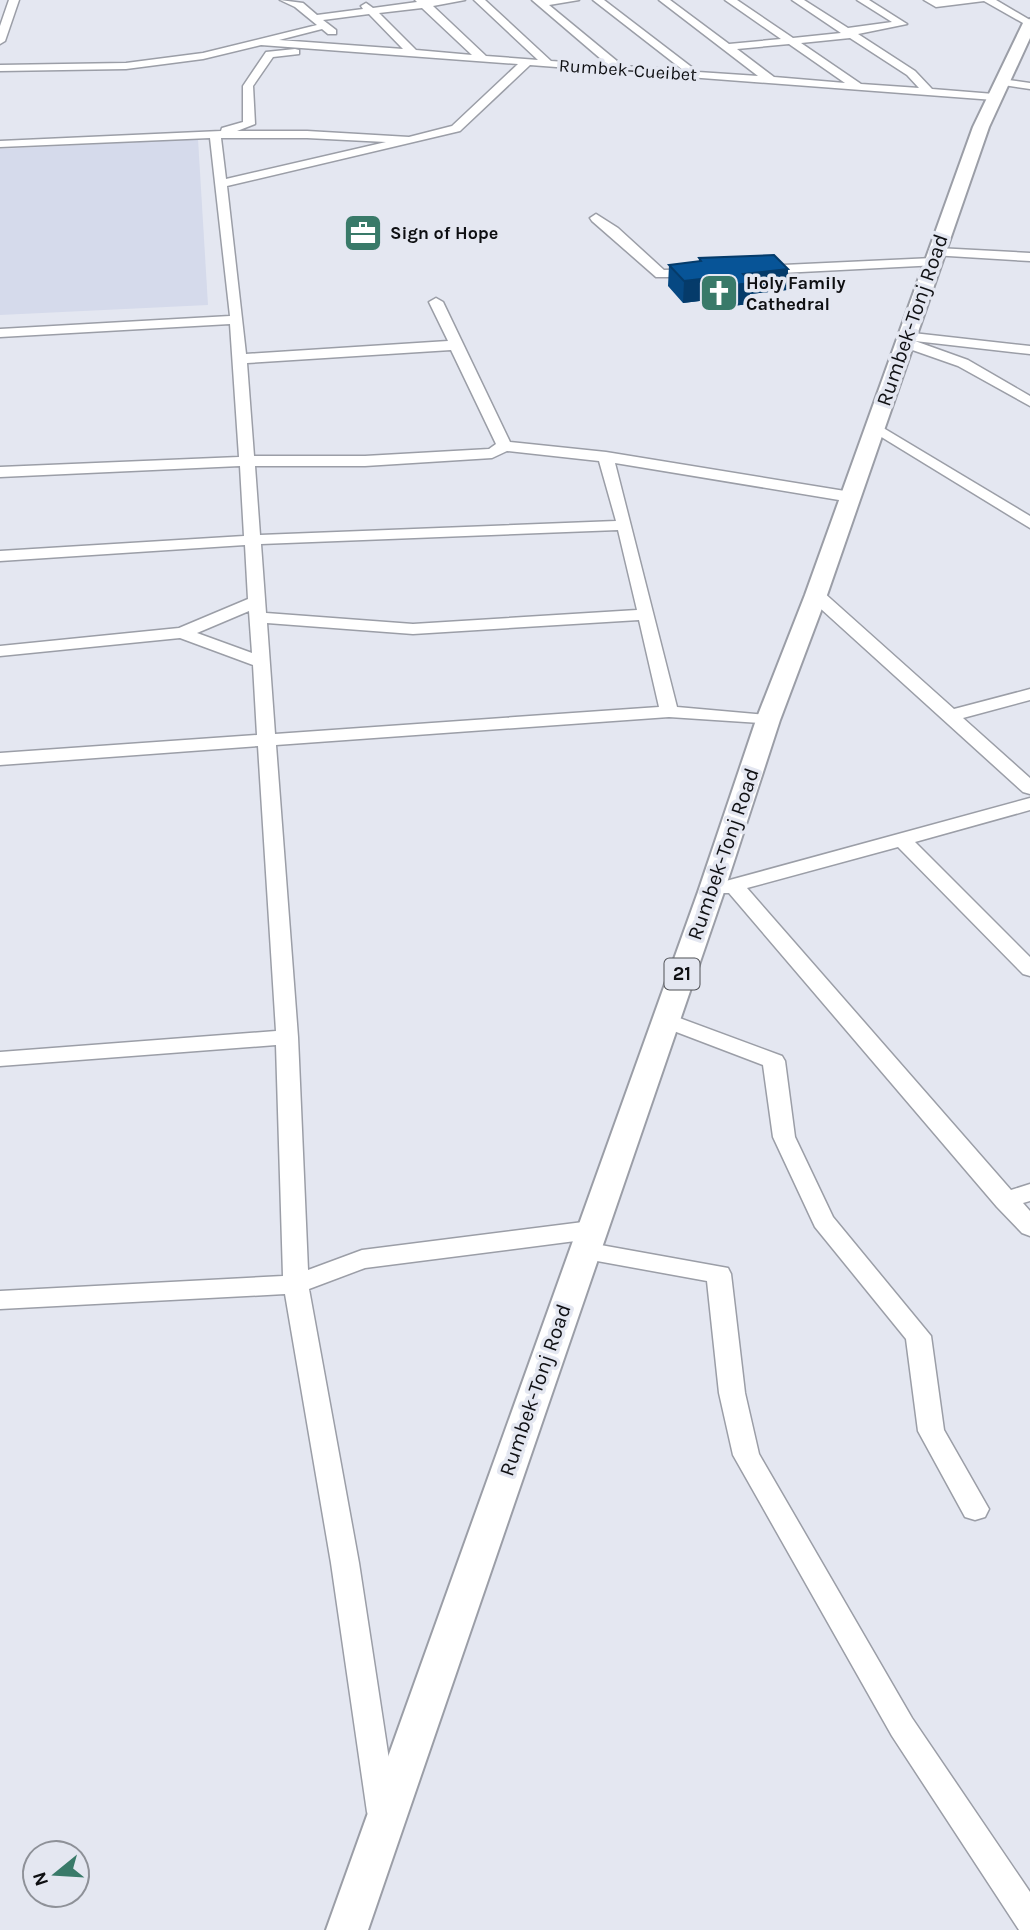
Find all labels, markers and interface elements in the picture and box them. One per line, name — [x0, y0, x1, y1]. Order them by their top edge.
street label: Rumbek-Cueibet — [558, 54, 698, 86]
office icon: Sign of Hope — [342, 212, 384, 254]
place label: Sign of Hope — [390, 222, 498, 244]
street label: Rumbek-Tonj Road — [871, 231, 953, 409]
church icon: Holy Family Cathedral — [698, 272, 740, 314]
place label: Holy Family Cathedral — [746, 272, 845, 315]
street label: Rumbek-Tonj Road — [682, 765, 764, 943]
road number: 21 — [664, 958, 700, 990]
street label: Rumbek-Tonj Road — [494, 1301, 576, 1479]
north arrow — [21, 1839, 91, 1909]
text: N — [28, 1869, 53, 1889]

